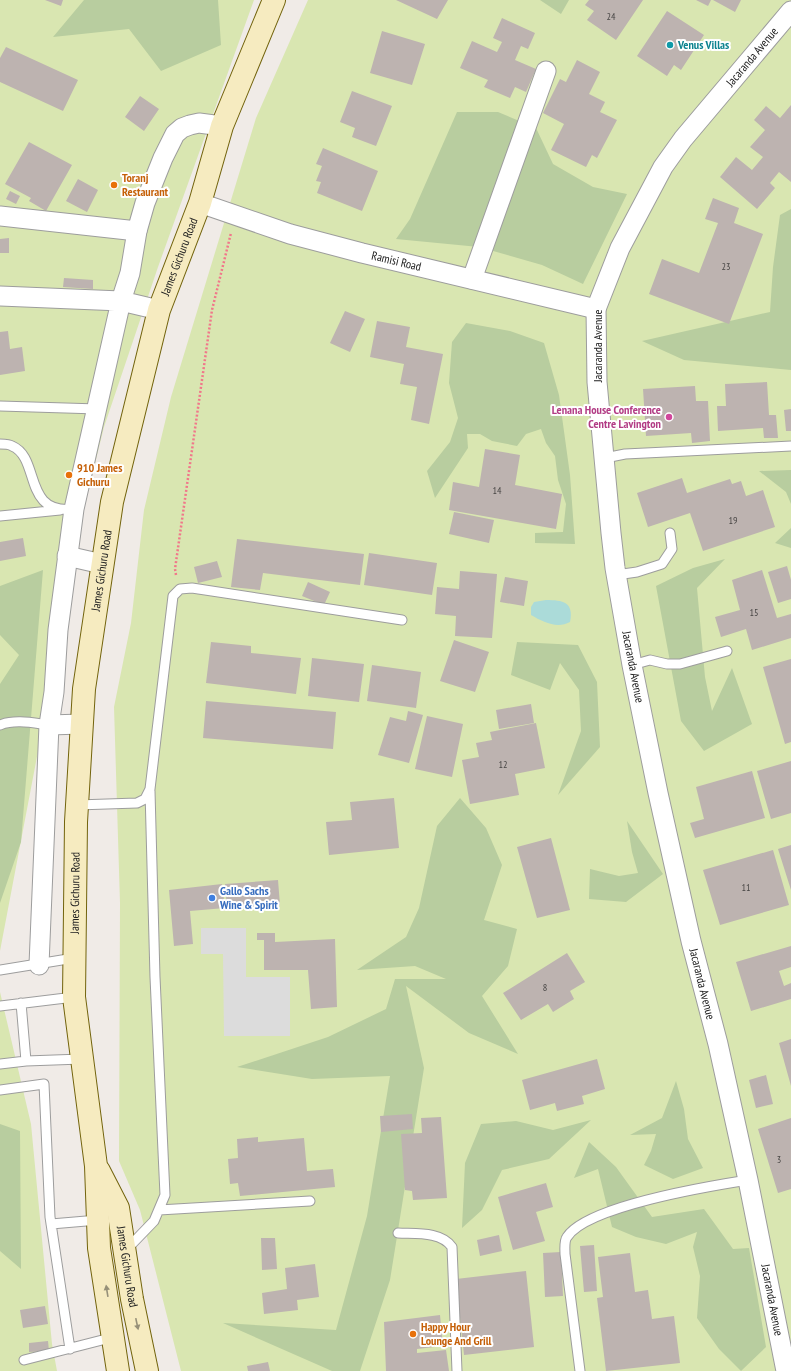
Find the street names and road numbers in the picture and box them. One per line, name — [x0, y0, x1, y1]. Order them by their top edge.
street label: Jacaranda Avenue — [722, 24, 781, 90]
street label: James Gichuru Road — [157, 216, 201, 298]
street label: Ramisi Road — [370, 248, 423, 274]
street label: Jacaranda Avenue — [590, 310, 605, 383]
street label: James Gichuru Road — [88, 529, 115, 613]
street label: Jacaranda Avenue — [619, 629, 648, 704]
street label: James Gichuru Road — [67, 852, 83, 935]
street label: Jacaranda Avenue — [686, 946, 719, 1021]
street label: James Gichuru Road — [114, 1224, 142, 1309]
street label: Jacaranda Avenue — [758, 1262, 787, 1337]

